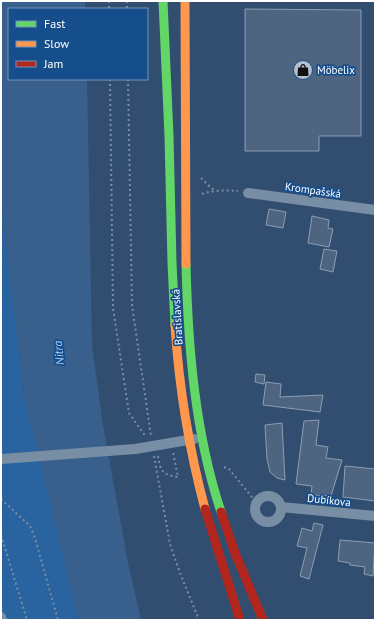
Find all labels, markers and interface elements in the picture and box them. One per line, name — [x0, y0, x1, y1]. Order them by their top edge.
legend — [8, 8, 148, 80]
text: Fast — [44, 16, 65, 31]
text: Slow — [44, 36, 69, 51]
text: Jam — [43, 56, 63, 71]
shop icon: Möbelix — [292, 59, 314, 81]
place label: Möbelix — [317, 63, 355, 77]
street label: Krompašská — [284, 179, 342, 201]
street label: Bratislavská — [169, 289, 185, 345]
water label: Nitra — [50, 340, 67, 366]
street label: Dubíkova — [307, 491, 351, 509]

